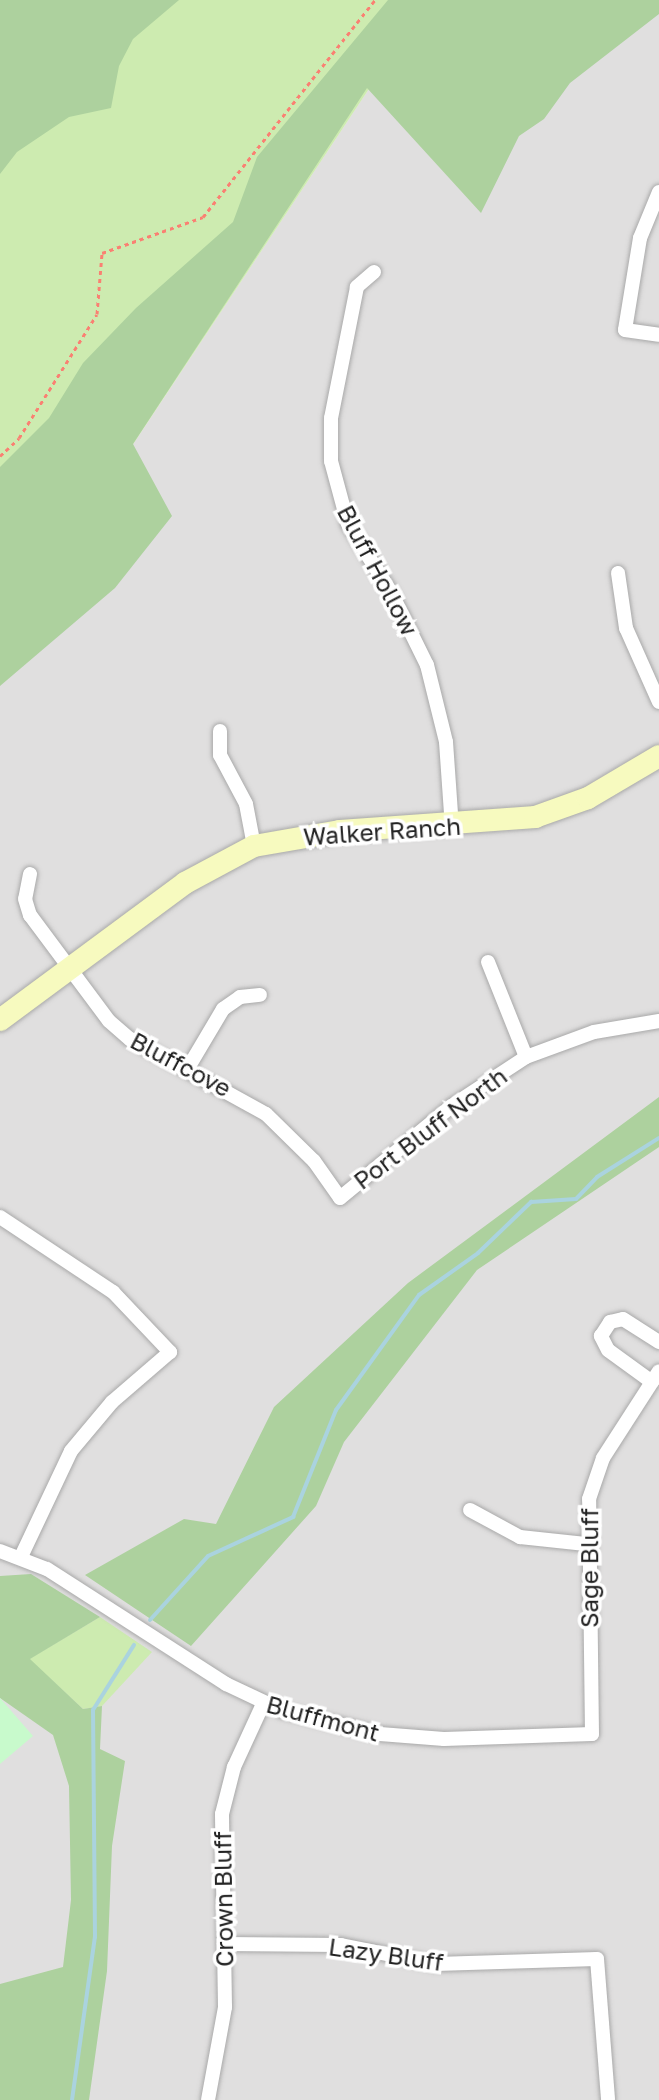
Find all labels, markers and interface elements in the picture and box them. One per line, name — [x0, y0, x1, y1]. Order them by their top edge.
street label: Bluff Hollow — [332, 500, 424, 640]
street label: Walker Ranch — [302, 811, 462, 851]
street label: Bluffcove — [126, 1026, 236, 1102]
street label: Port Bluff North — [348, 1061, 512, 1195]
street label: Sage Bluff — [575, 1508, 603, 1628]
street label: Bluffmont — [263, 1689, 383, 1747]
street label: Crown Bluff — [207, 1831, 239, 1967]
street label: Lazy Bluff — [327, 1932, 445, 1976]

